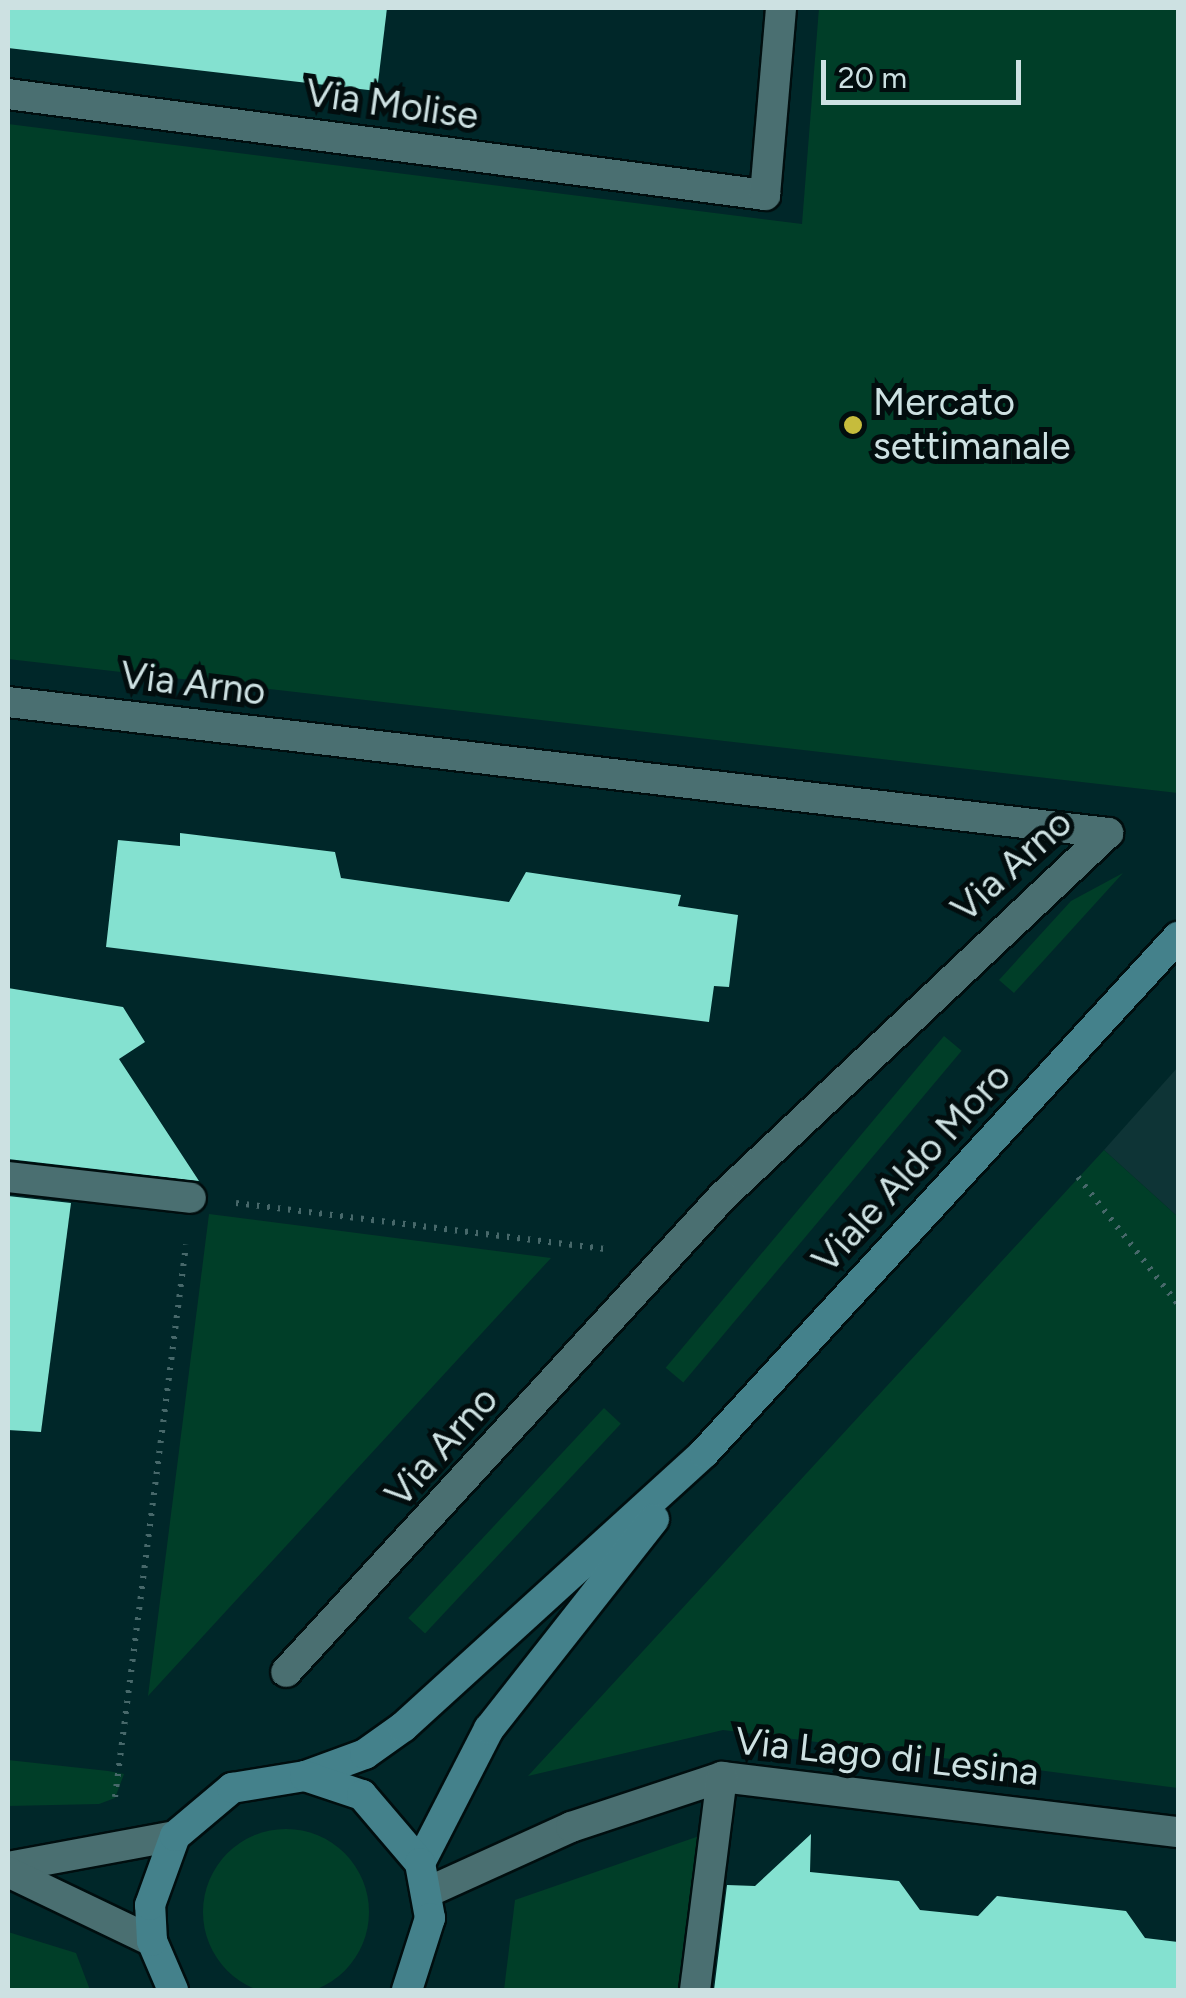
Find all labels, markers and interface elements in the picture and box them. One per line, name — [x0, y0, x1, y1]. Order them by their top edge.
scale bar — [826, 40, 1026, 102]
text: 20 m — [838, 59, 907, 96]
street label: Via Molise — [303, 70, 481, 140]
place label: Mercato settimanale — [873, 380, 1070, 469]
marker: Mercato settimanale — [842, 414, 864, 436]
street label: Via Arno — [118, 652, 268, 716]
street label: Via Arno — [943, 800, 1081, 932]
street label: Viale Aldo Moro — [803, 1054, 1021, 1282]
street label: Via Arno — [376, 1378, 508, 1516]
street label: Via Lago di Lesina — [733, 1718, 1041, 1796]

